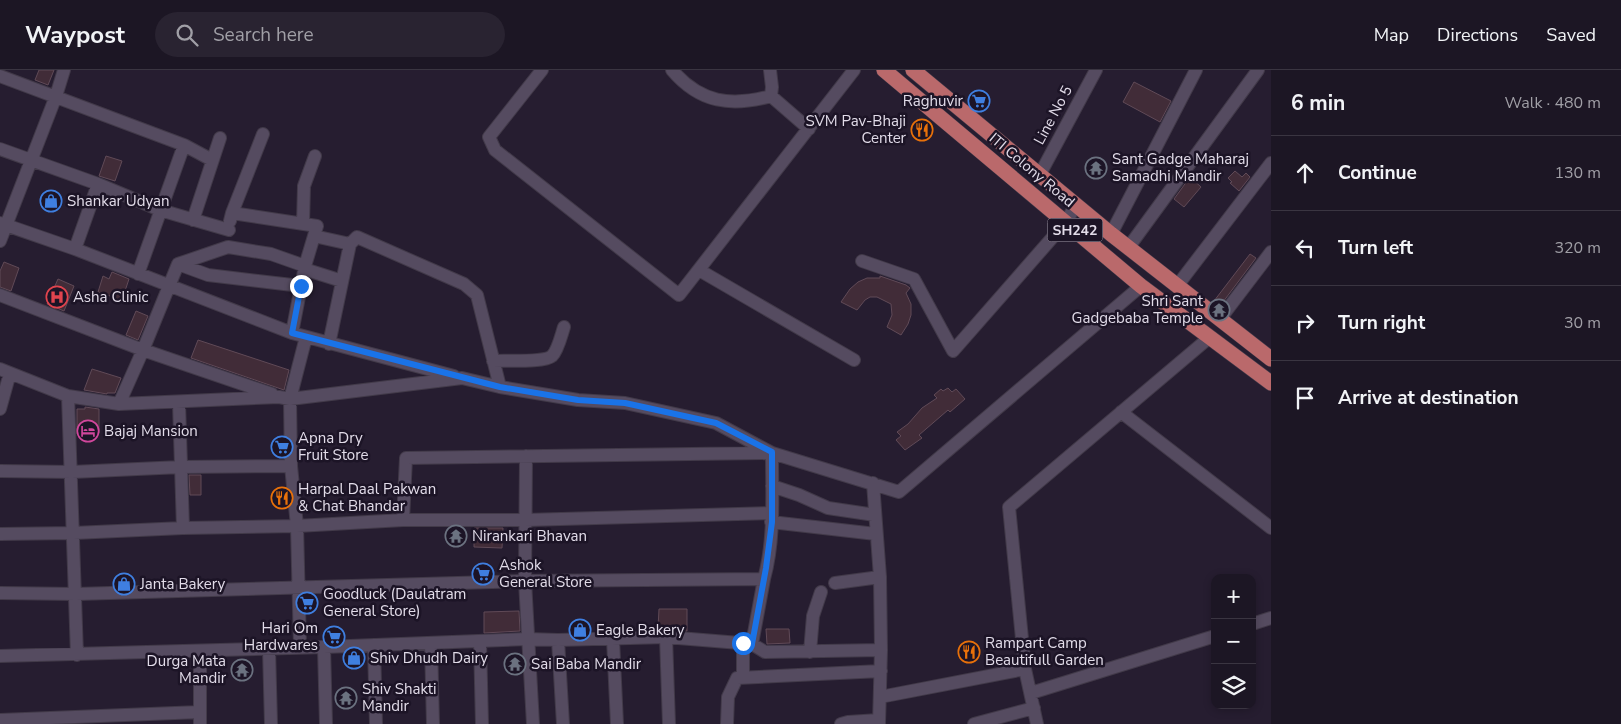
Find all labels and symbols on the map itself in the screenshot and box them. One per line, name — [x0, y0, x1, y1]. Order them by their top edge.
street label: Line No 5 — [1029, 82, 1077, 148]
supermarket icon: Raghuvir — [967, 89, 991, 113]
place label: Raghuvir — [903, 91, 964, 111]
place label: SVM Pav-Bhaji Center — [805, 111, 907, 148]
restaurant icon: SVM Pav-Bhaji Center — [910, 118, 934, 142]
street label: ITI Colony Road — [985, 128, 1079, 212]
place label: Sant Gadge Maharaj Samadhi Mandir — [1112, 149, 1249, 186]
temple icon: Sant Gadge Maharaj Samadhi Mandir — [1084, 156, 1108, 180]
shop icon: Shankar Udyan — [39, 189, 63, 213]
place label: Shankar Udyan — [67, 191, 170, 211]
road number: SH242 — [1048, 218, 1102, 242]
route end — [290, 275, 313, 298]
hospital icon: Asha Clinic — [45, 285, 69, 309]
place label: Asha Clinic — [73, 287, 148, 307]
place label: Shri Sant Gadgebaba Temple — [1072, 291, 1204, 328]
temple icon: Shri Sant Gadgebaba Temple — [1207, 298, 1231, 322]
hotel icon: Bajaj Mansion — [76, 419, 100, 443]
place label: Bajaj Mansion — [104, 421, 198, 441]
place label: Apna Dry Fruit Store — [298, 428, 368, 465]
supermarket icon: Apna Dry Fruit Store — [270, 435, 294, 459]
place label: Harpal Daal Pakwan & Chat Bhandar — [298, 479, 436, 516]
restaurant icon: Harpal Daal Pakwan & Chat Bhandar — [270, 486, 294, 510]
temple icon: Nirankari Bhavan — [444, 524, 468, 548]
place label: Nirankari Bhavan — [472, 526, 587, 546]
place label: Ashok General Store — [499, 555, 592, 592]
supermarket icon: Ashok General Store — [471, 562, 495, 586]
shop icon: Janta Bakery — [112, 572, 136, 596]
place label: Janta Bakery — [139, 574, 226, 594]
place label: Goodluck (Daulatram General Store) — [323, 584, 466, 621]
supermarket icon: Goodluck (Daulatram General Store) — [295, 591, 319, 615]
place label: Hari Om Hardwares — [244, 618, 318, 655]
shop icon: Eagle Bakery — [568, 618, 592, 642]
place label: Eagle Bakery — [596, 620, 685, 640]
supermarket icon: Hari Om Hardwares — [322, 625, 346, 649]
route start — [732, 632, 755, 655]
place label: Rampart Camp Beautifull Garden — [985, 633, 1104, 670]
restaurant icon: Rampart Camp Beautifull Garden — [957, 640, 981, 664]
shop icon: Shiv Dhudh Dairy — [342, 646, 366, 670]
place label: Shiv Dhudh Dairy — [370, 648, 488, 668]
place label: Durga Mata Mandir — [147, 651, 227, 688]
temple icon: Sai Baba Mandir — [503, 652, 527, 676]
place label: Sai Baba Mandir — [531, 654, 642, 674]
temple icon: Durga Mata Mandir — [230, 658, 254, 682]
place label: Shiv Shakti Mandir — [362, 679, 437, 716]
temple icon: Shiv Shakti Mandir — [334, 686, 358, 710]

